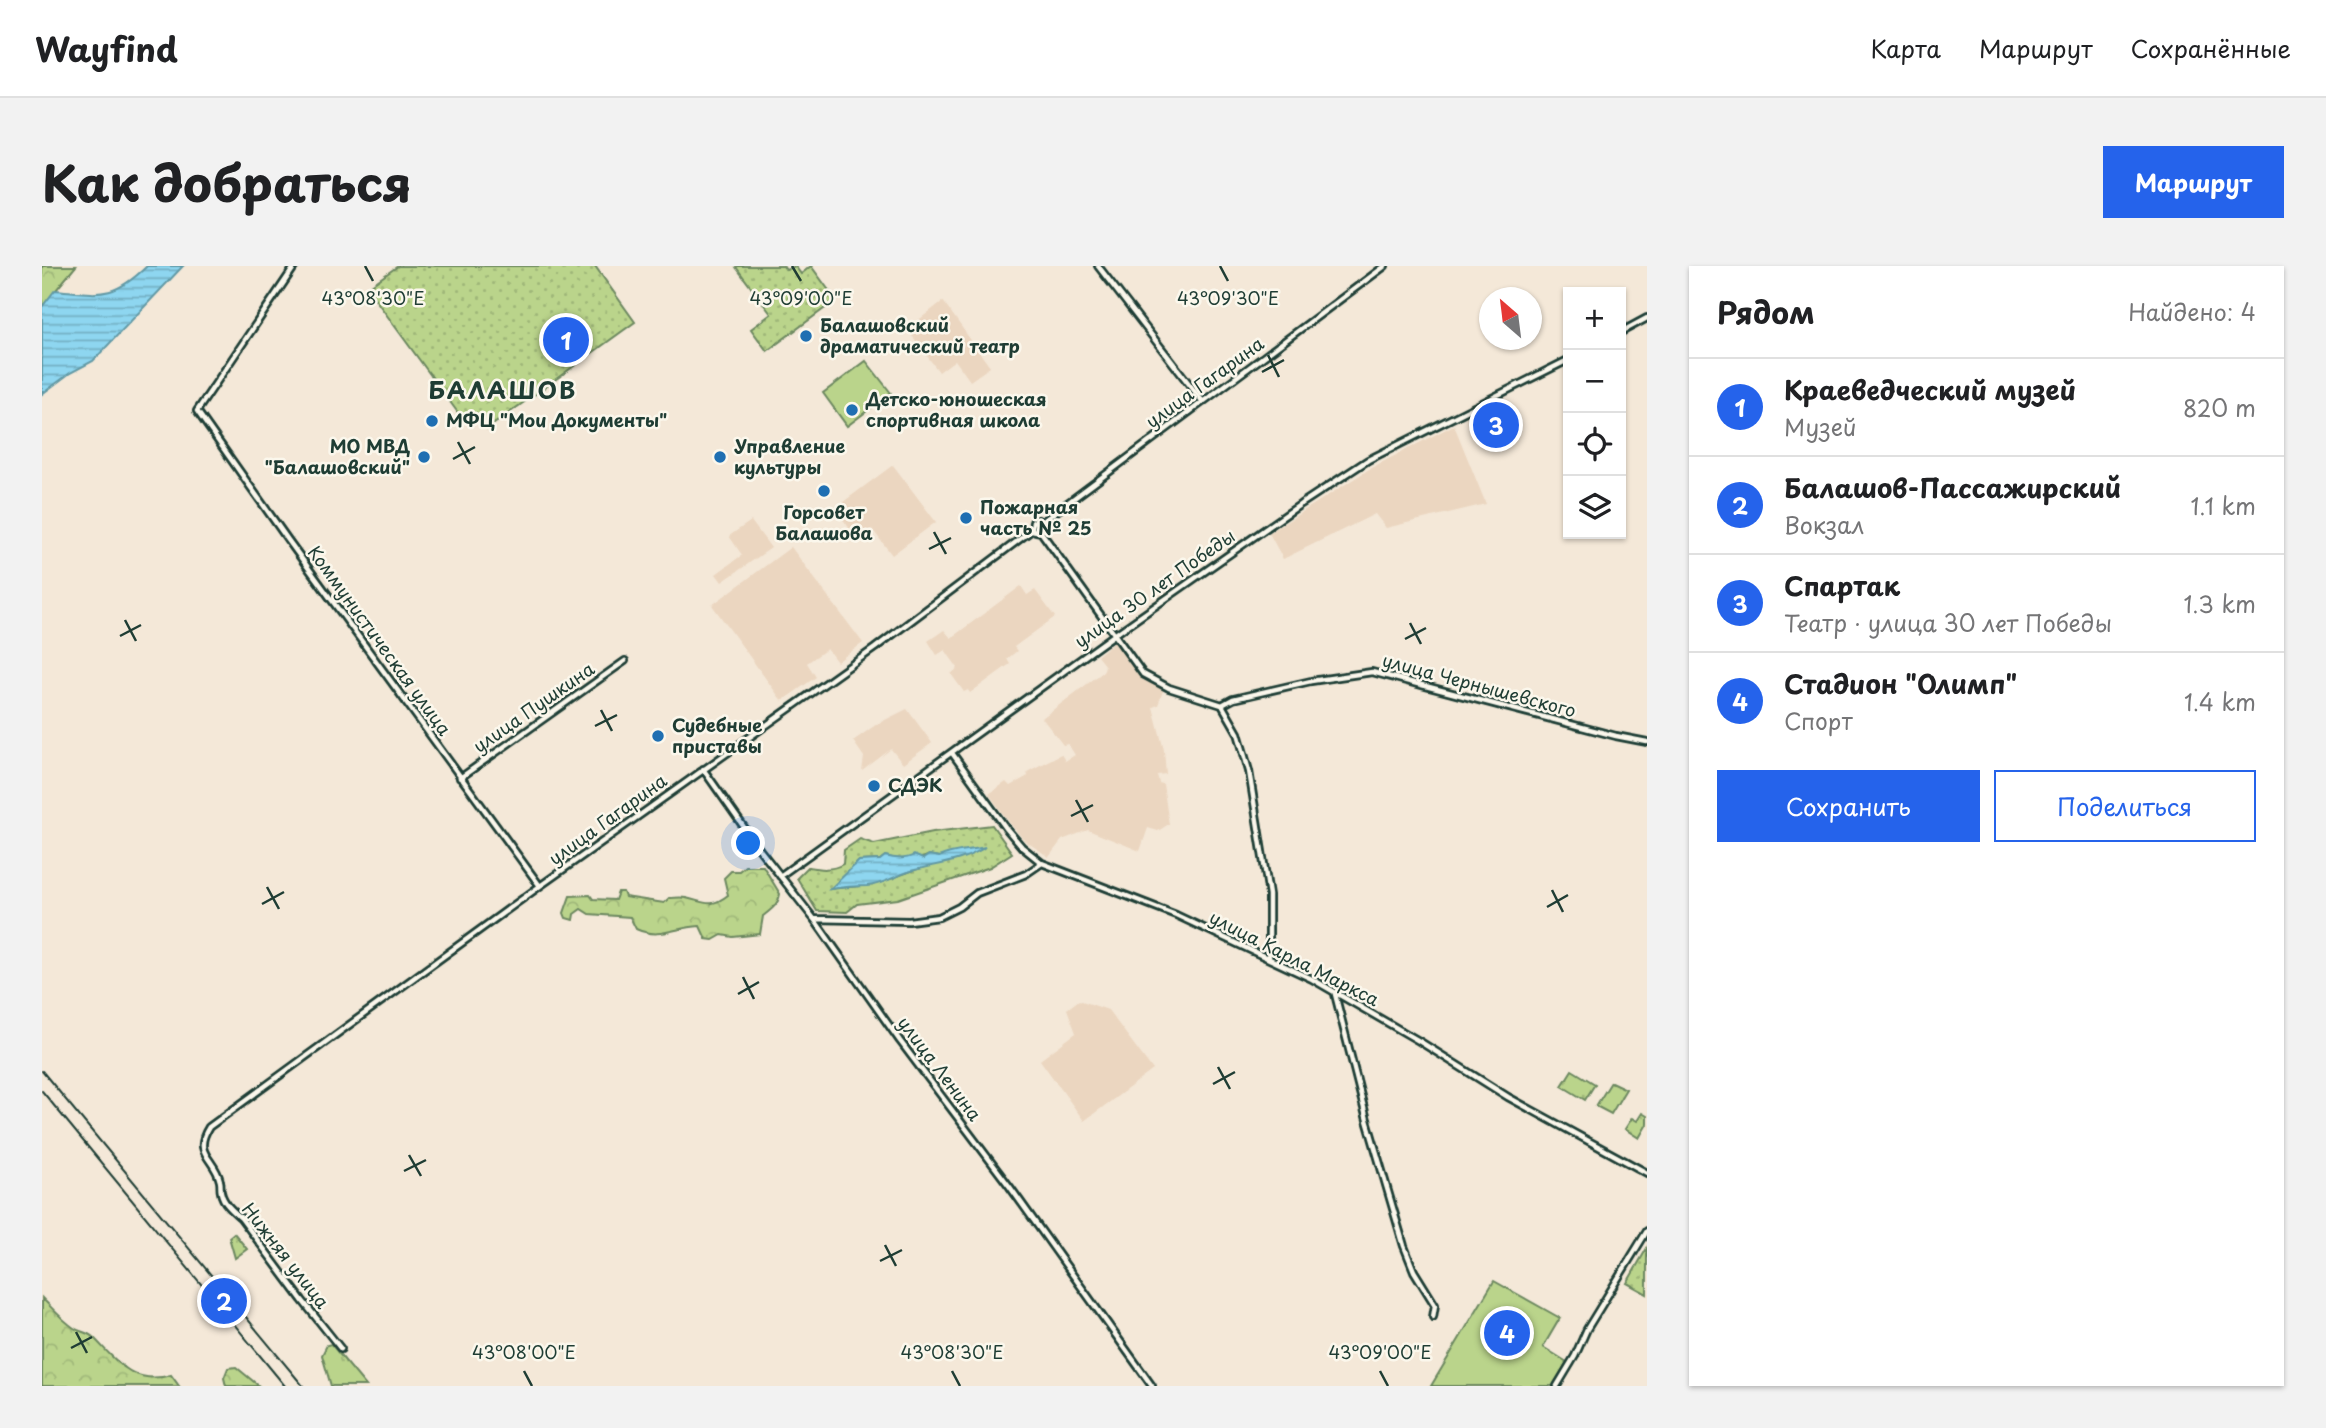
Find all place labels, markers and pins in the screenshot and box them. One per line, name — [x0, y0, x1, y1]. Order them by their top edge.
place label: Балашовский драматический театр — [820, 311, 1020, 359]
pin: 1 — [543, 314, 589, 366]
marker: Балашовский драматический театр — [798, 328, 814, 344]
place label: Детско-юношеская спортивная школа — [865, 385, 1047, 433]
pin: 3 — [1473, 399, 1519, 451]
marker: Детско-юношеская спортивная школа — [844, 402, 860, 418]
place label: МФЦ "Мои Документы" — [446, 406, 667, 433]
marker: МФЦ "Мои Документы" — [424, 413, 440, 429]
place label: МО МВД "Балашовский" — [264, 432, 410, 480]
place label: Управление культуры — [734, 432, 845, 480]
marker: МО МВД "Балашовский" — [416, 449, 432, 465]
marker: Управление культуры — [712, 449, 728, 465]
marker: Горсовет Балашова — [816, 483, 832, 499]
place label: Пожарная часть № 25 — [980, 493, 1092, 541]
place label: Горсовет Балашова — [775, 498, 873, 546]
marker: Пожарная часть № 25 — [958, 510, 974, 526]
place label: Судебные приставы — [672, 711, 762, 759]
marker: Судебные приставы — [650, 728, 666, 744]
place label: СДЭК — [888, 771, 943, 798]
marker: СДЭК — [866, 778, 882, 794]
pin: 2 — [201, 1275, 247, 1327]
pin: 4 — [1484, 1307, 1530, 1359]

